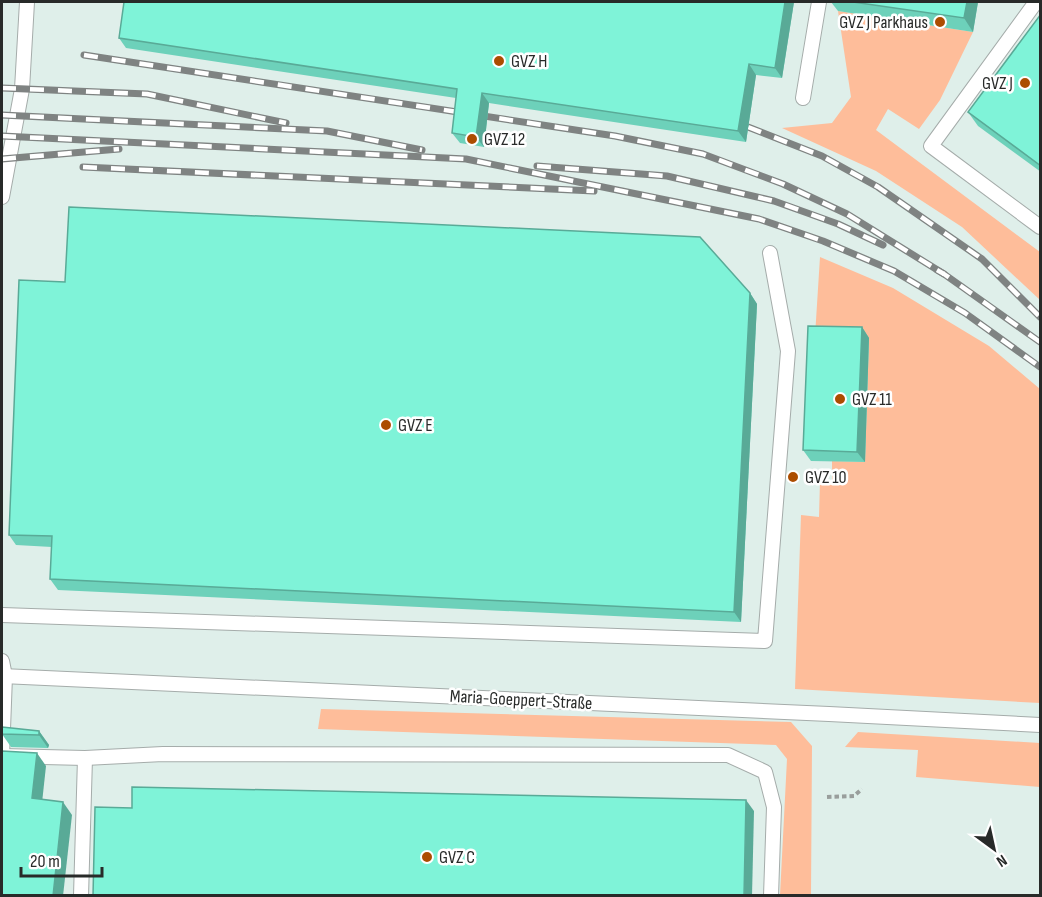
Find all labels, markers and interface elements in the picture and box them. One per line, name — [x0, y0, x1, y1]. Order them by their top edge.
place label: GVZ J Parkhaus — [839, 12, 928, 33]
marker: GVZ J Parkhaus — [933, 15, 947, 29]
place label: GVZ H — [511, 51, 547, 72]
marker: GVZ H — [492, 54, 506, 68]
place label: GVZ J — [982, 73, 1013, 94]
marker: GVZ J — [1018, 76, 1032, 90]
place label: GVZ 12 — [484, 129, 525, 150]
marker: GVZ 12 — [465, 132, 479, 146]
place label: GVZ 11 — [852, 389, 893, 410]
marker: GVZ 11 — [833, 392, 847, 406]
place label: GVZ E — [398, 415, 433, 436]
marker: GVZ E — [379, 418, 393, 432]
place label: GVZ 10 — [805, 467, 847, 488]
marker: GVZ 10 — [786, 470, 800, 484]
street label: Maria-Goeppert-Straße — [449, 686, 593, 714]
north arrow — [964, 819, 1024, 879]
scale bar — [21, 840, 102, 878]
place label: GVZ C — [439, 847, 475, 868]
marker: GVZ C — [420, 850, 434, 864]
text: N — [993, 850, 1010, 871]
text: 20 m — [30, 851, 60, 872]

